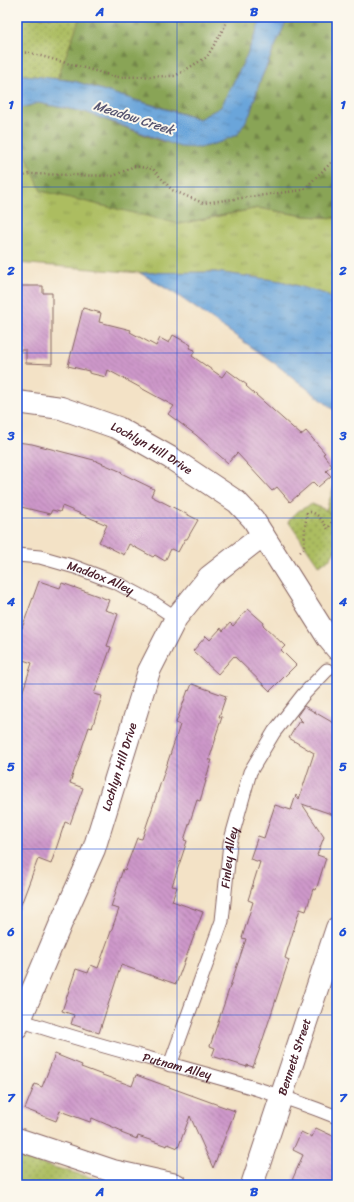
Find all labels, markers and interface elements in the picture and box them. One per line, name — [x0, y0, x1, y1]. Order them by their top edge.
text: A — [95, 0, 104, 23]
text: B — [250, 0, 259, 23]
text: 1 — [8, 93, 14, 116]
text: 1 — [340, 93, 346, 116]
water label: Meadow Creek — [91, 94, 179, 142]
text: 2 — [6, 259, 15, 282]
text: 2 — [338, 259, 347, 282]
street label: Lochlyn Hill Drive — [108, 415, 197, 481]
text: 3 — [6, 424, 15, 447]
text: 3 — [338, 424, 347, 447]
street label: Maddox Alley — [65, 554, 139, 601]
text: 4 — [6, 590, 16, 613]
text: 4 — [338, 590, 348, 613]
street label: Lochlyn Hill Drive — [95, 719, 144, 814]
text: 5 — [7, 755, 15, 778]
text: 5 — [339, 755, 347, 778]
street label: Finley Alley — [214, 823, 245, 889]
text: 6 — [6, 920, 15, 943]
text: 6 — [338, 920, 347, 943]
street label: Bennett Street — [271, 1015, 317, 1098]
street label: Putnam Alley — [140, 1046, 215, 1086]
text: 7 — [7, 1086, 16, 1109]
text: 7 — [339, 1086, 348, 1109]
text: A — [95, 1180, 104, 1202]
text: B — [250, 1180, 259, 1202]

